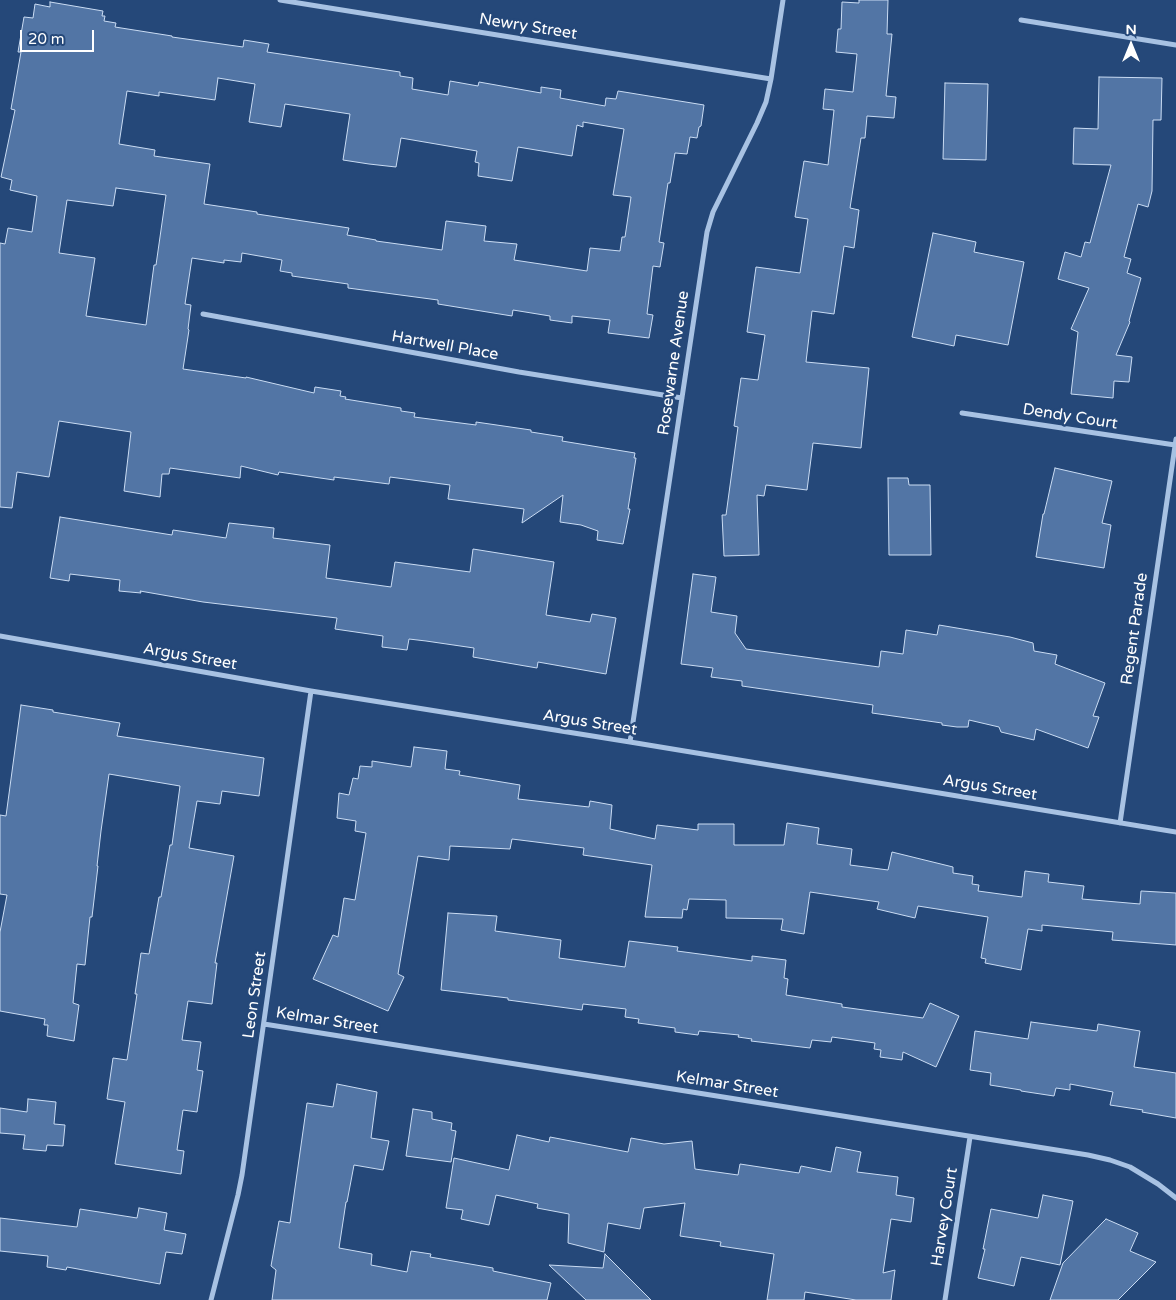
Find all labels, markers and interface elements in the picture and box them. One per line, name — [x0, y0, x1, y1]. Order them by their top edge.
street label: Newry Street — [478, 10, 578, 44]
scale bar — [22, 20, 96, 52]
north arrow — [1106, 20, 1156, 70]
text: N — [1125, 21, 1137, 38]
text: 20 m — [28, 30, 65, 48]
street label: Rosewarne Avenue — [654, 290, 694, 436]
street label: Hartwell Place — [390, 327, 500, 365]
street label: Dendy Court — [1021, 400, 1119, 434]
street label: Regent Parade — [1118, 572, 1152, 686]
street label: Argus Street — [141, 639, 239, 675]
street label: Argus Street — [542, 706, 638, 740]
street label: Argus Street — [942, 771, 1038, 805]
street label: Leon Street — [239, 950, 271, 1040]
street label: Kelmar Street — [274, 1003, 380, 1039]
street label: Kelmar Street — [674, 1067, 780, 1103]
street label: Harvey Court — [928, 1166, 962, 1268]

